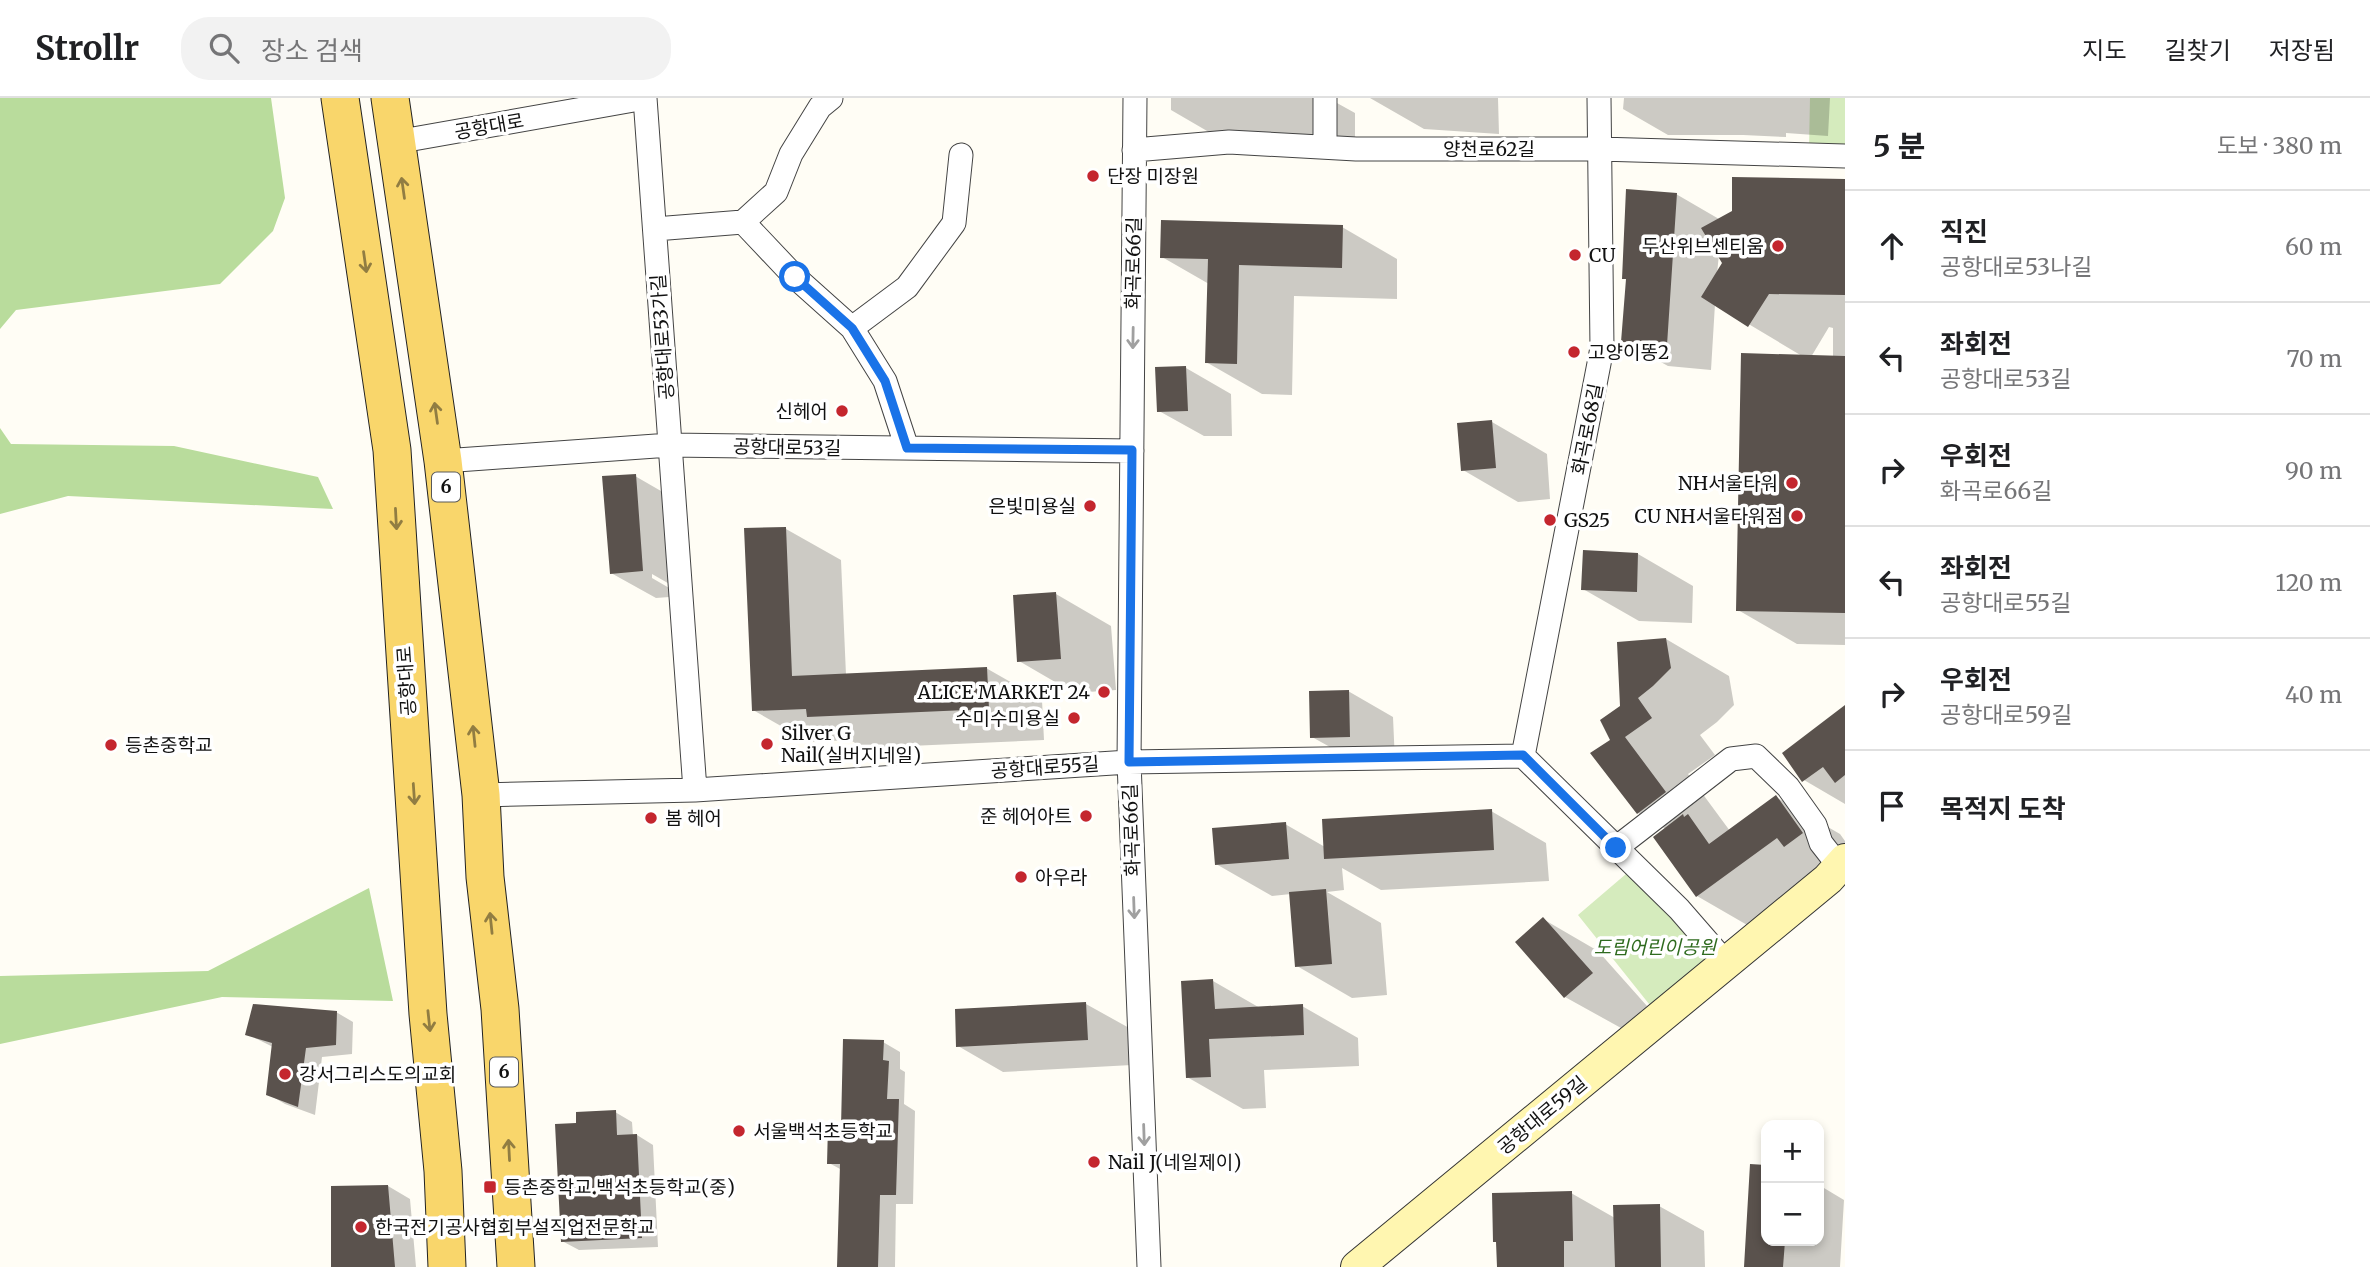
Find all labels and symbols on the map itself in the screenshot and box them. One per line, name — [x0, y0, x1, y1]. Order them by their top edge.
street label: 공항대로 — [452, 108, 526, 144]
street label: 양천로62길 — [1443, 137, 1535, 161]
place label: 단장 미장원 — [1107, 164, 1199, 188]
marker: 단장 미장원 — [1085, 168, 1101, 184]
one-way arrow — [396, 177, 409, 200]
street label: 화곡로66길 — [1120, 216, 1146, 310]
place label: 두산위브센티움 — [1642, 234, 1764, 258]
marker: 두산위브센티움 — [1770, 238, 1786, 254]
place label: CU — [1589, 243, 1616, 267]
marker: CU — [1567, 247, 1583, 263]
one-way arrow — [358, 251, 371, 273]
route start — [779, 261, 810, 292]
street label: 공항대로53가길 — [646, 273, 678, 401]
one-way arrow — [1126, 326, 1140, 349]
place label: 고양이똥2 — [1588, 340, 1669, 364]
marker: 고양이똥2 — [1566, 344, 1582, 360]
street label: 화곡로68길 — [1566, 381, 1608, 477]
place label: 신헤어 — [776, 399, 828, 423]
one-way arrow — [429, 402, 442, 425]
marker: 신헤어 — [834, 403, 850, 419]
street label: 공항대로53길 — [733, 434, 841, 460]
place label: NH서울타워 — [1678, 471, 1778, 495]
road number: 6 — [432, 472, 460, 502]
marker: NH서울타워 — [1784, 475, 1800, 491]
place label: 은빛미용실 — [989, 494, 1076, 518]
marker: 은빛미용실 — [1082, 498, 1098, 514]
place label: CU NH서울타워점 — [1635, 504, 1783, 528]
one-way arrow — [390, 507, 403, 529]
place label: GS25 — [1564, 508, 1610, 532]
marker: CU NH서울타워점 — [1789, 508, 1805, 524]
marker: GS25 — [1542, 512, 1558, 528]
street label: 공항대로 — [392, 645, 420, 717]
place label: ALICE MARKET 24 — [916, 680, 1090, 704]
marker: ALICE MARKET 24 — [1096, 684, 1112, 700]
place label: 수미수미용실 — [955, 706, 1060, 730]
marker: 수미수미용실 — [1066, 710, 1082, 726]
place label: Silver G Nail(실버지네일) — [781, 721, 921, 767]
one-way arrow — [467, 725, 480, 748]
place label: 등촌중학교 — [125, 733, 212, 757]
marker: Silver G Nail(실버지네일) — [759, 736, 775, 752]
marker: 등촌중학교 — [103, 737, 119, 753]
street label: 공항대로55길 — [990, 751, 1100, 783]
one-way arrow — [408, 783, 421, 806]
street label: 화곡로66길 — [1117, 783, 1145, 877]
place label: 준 헤어아트 — [980, 804, 1072, 828]
place label: 봄 헤어 — [665, 806, 722, 830]
marker: 준 헤어아트 — [1078, 808, 1094, 824]
marker: 봄 헤어 — [643, 810, 659, 826]
route end — [1600, 832, 1631, 863]
place label: 아우라 — [1035, 865, 1087, 889]
marker: 아우라 — [1013, 869, 1029, 885]
one-way arrow — [1128, 896, 1141, 919]
one-way arrow — [484, 912, 497, 935]
park label: 도림어린이공원 — [1594, 935, 1718, 959]
one-way arrow — [422, 1010, 435, 1032]
road number: 6 — [490, 1057, 518, 1086]
place label: 강서그리스도의교회 — [299, 1062, 456, 1086]
marker: 강서그리스도의교회 — [277, 1066, 293, 1082]
street label: 공항대로59길 — [1492, 1071, 1592, 1159]
place label: 서울백석초등학교 — [753, 1119, 893, 1143]
marker: 서울백석초등학교 — [731, 1123, 747, 1139]
one-way arrow — [1137, 1124, 1150, 1147]
one-way arrow — [502, 1139, 515, 1162]
place label: Nail J(네일제이) — [1108, 1150, 1241, 1174]
marker: Nail J(네일제이) — [1086, 1154, 1102, 1170]
place label: 등촌중학교.백석초등학교(중) — [504, 1175, 735, 1199]
marker: 등촌중학교.백석초등학교(중) — [482, 1179, 498, 1195]
place label: 한국전기공사협회부설직업전문학교 — [375, 1215, 655, 1239]
marker: 한국전기공사협회부설직업전문학교 — [353, 1219, 369, 1235]

